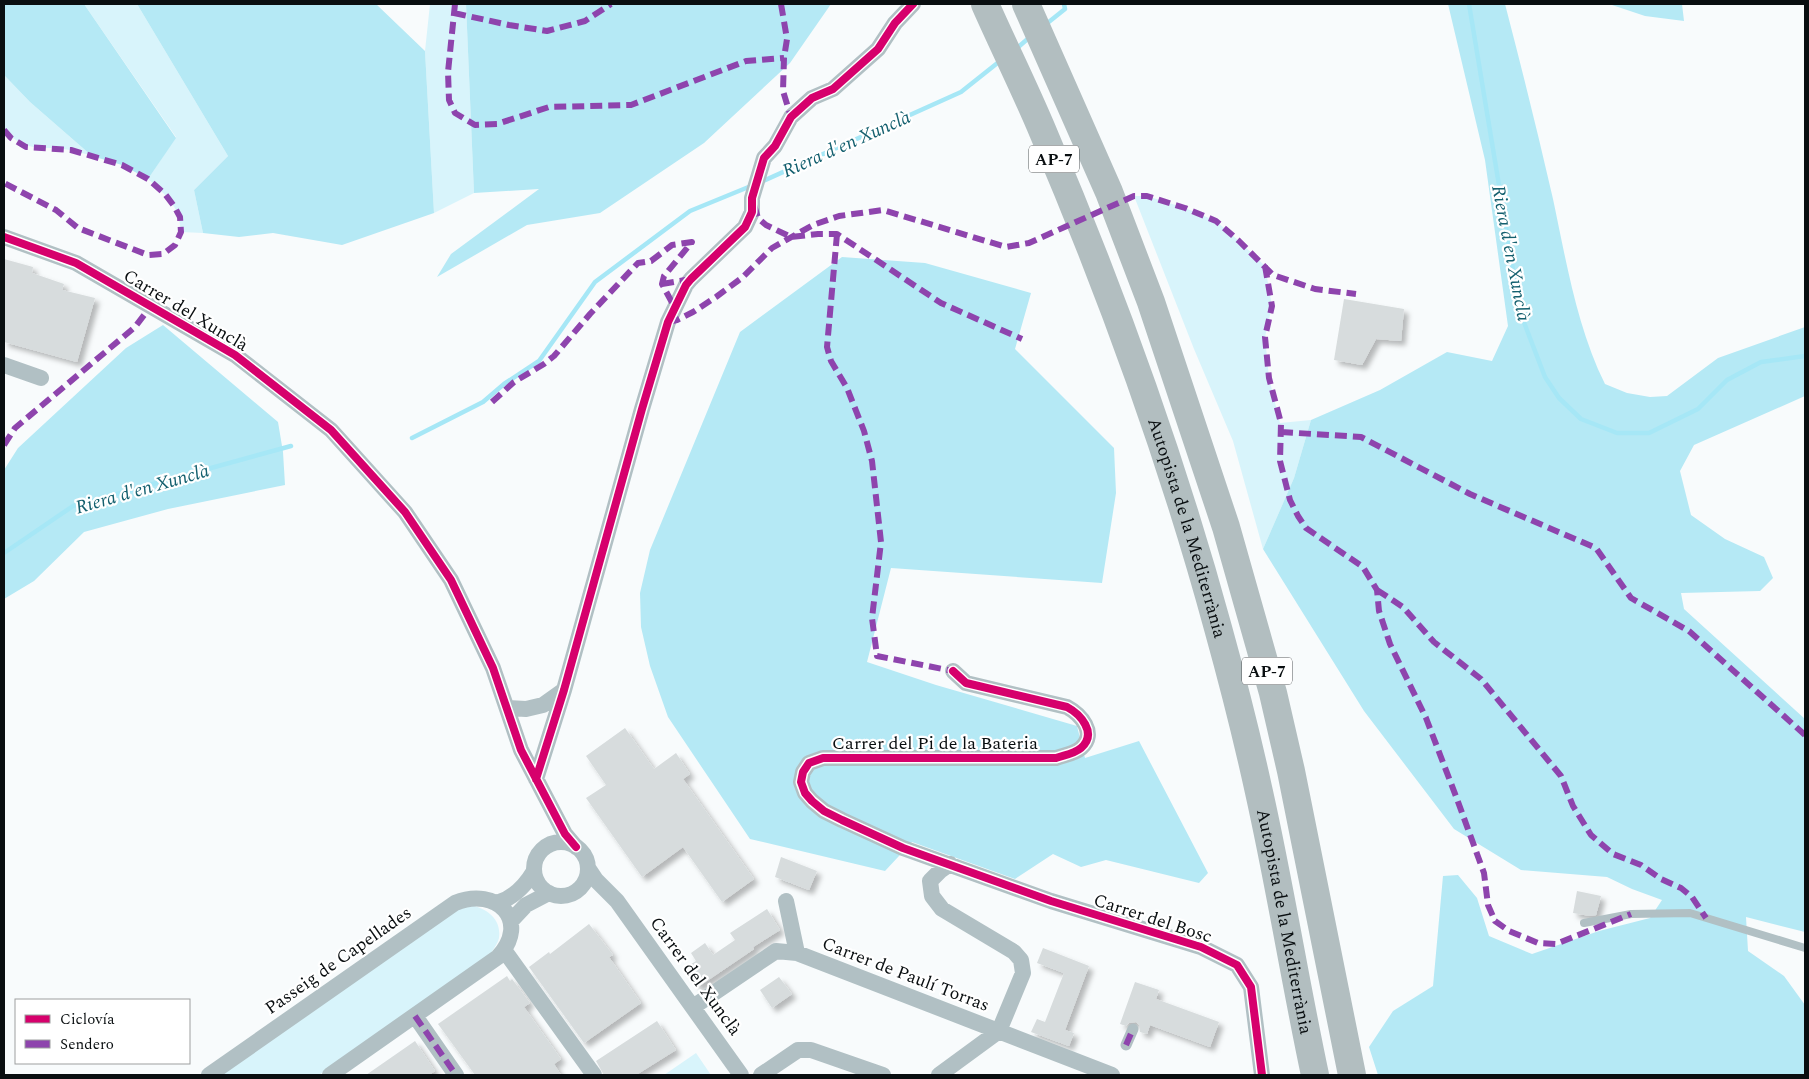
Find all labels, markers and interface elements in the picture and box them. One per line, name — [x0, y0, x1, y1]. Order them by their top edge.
water label: Riera d'en Xunclà — [778, 103, 916, 186]
road number: AP-7 — [1029, 146, 1079, 172]
water label: Riera d'en Xunclà — [1483, 183, 1538, 324]
street label: Carrer del Xunclà — [118, 262, 253, 358]
street label: Autopista de la Mediterrània — [1140, 414, 1233, 641]
water label: Riera d'en Xunclà — [72, 456, 213, 522]
road number: AP-7 — [1242, 658, 1292, 684]
street label: Carrer del Pi de la Bateria — [832, 730, 1038, 757]
street label: Autopista de la Mediterrània — [1249, 806, 1319, 1037]
street label: Carrer del Bosc — [1090, 887, 1216, 950]
street label: Passeig de Capellades — [259, 899, 417, 1021]
street label: Carrer del Xunclà — [643, 911, 748, 1042]
street label: Carrer de Paulí Torras — [818, 930, 993, 1019]
legend — [15, 999, 190, 1064]
text: Ciclovía — [60, 1008, 115, 1031]
text: Sendero — [60, 1033, 114, 1056]

